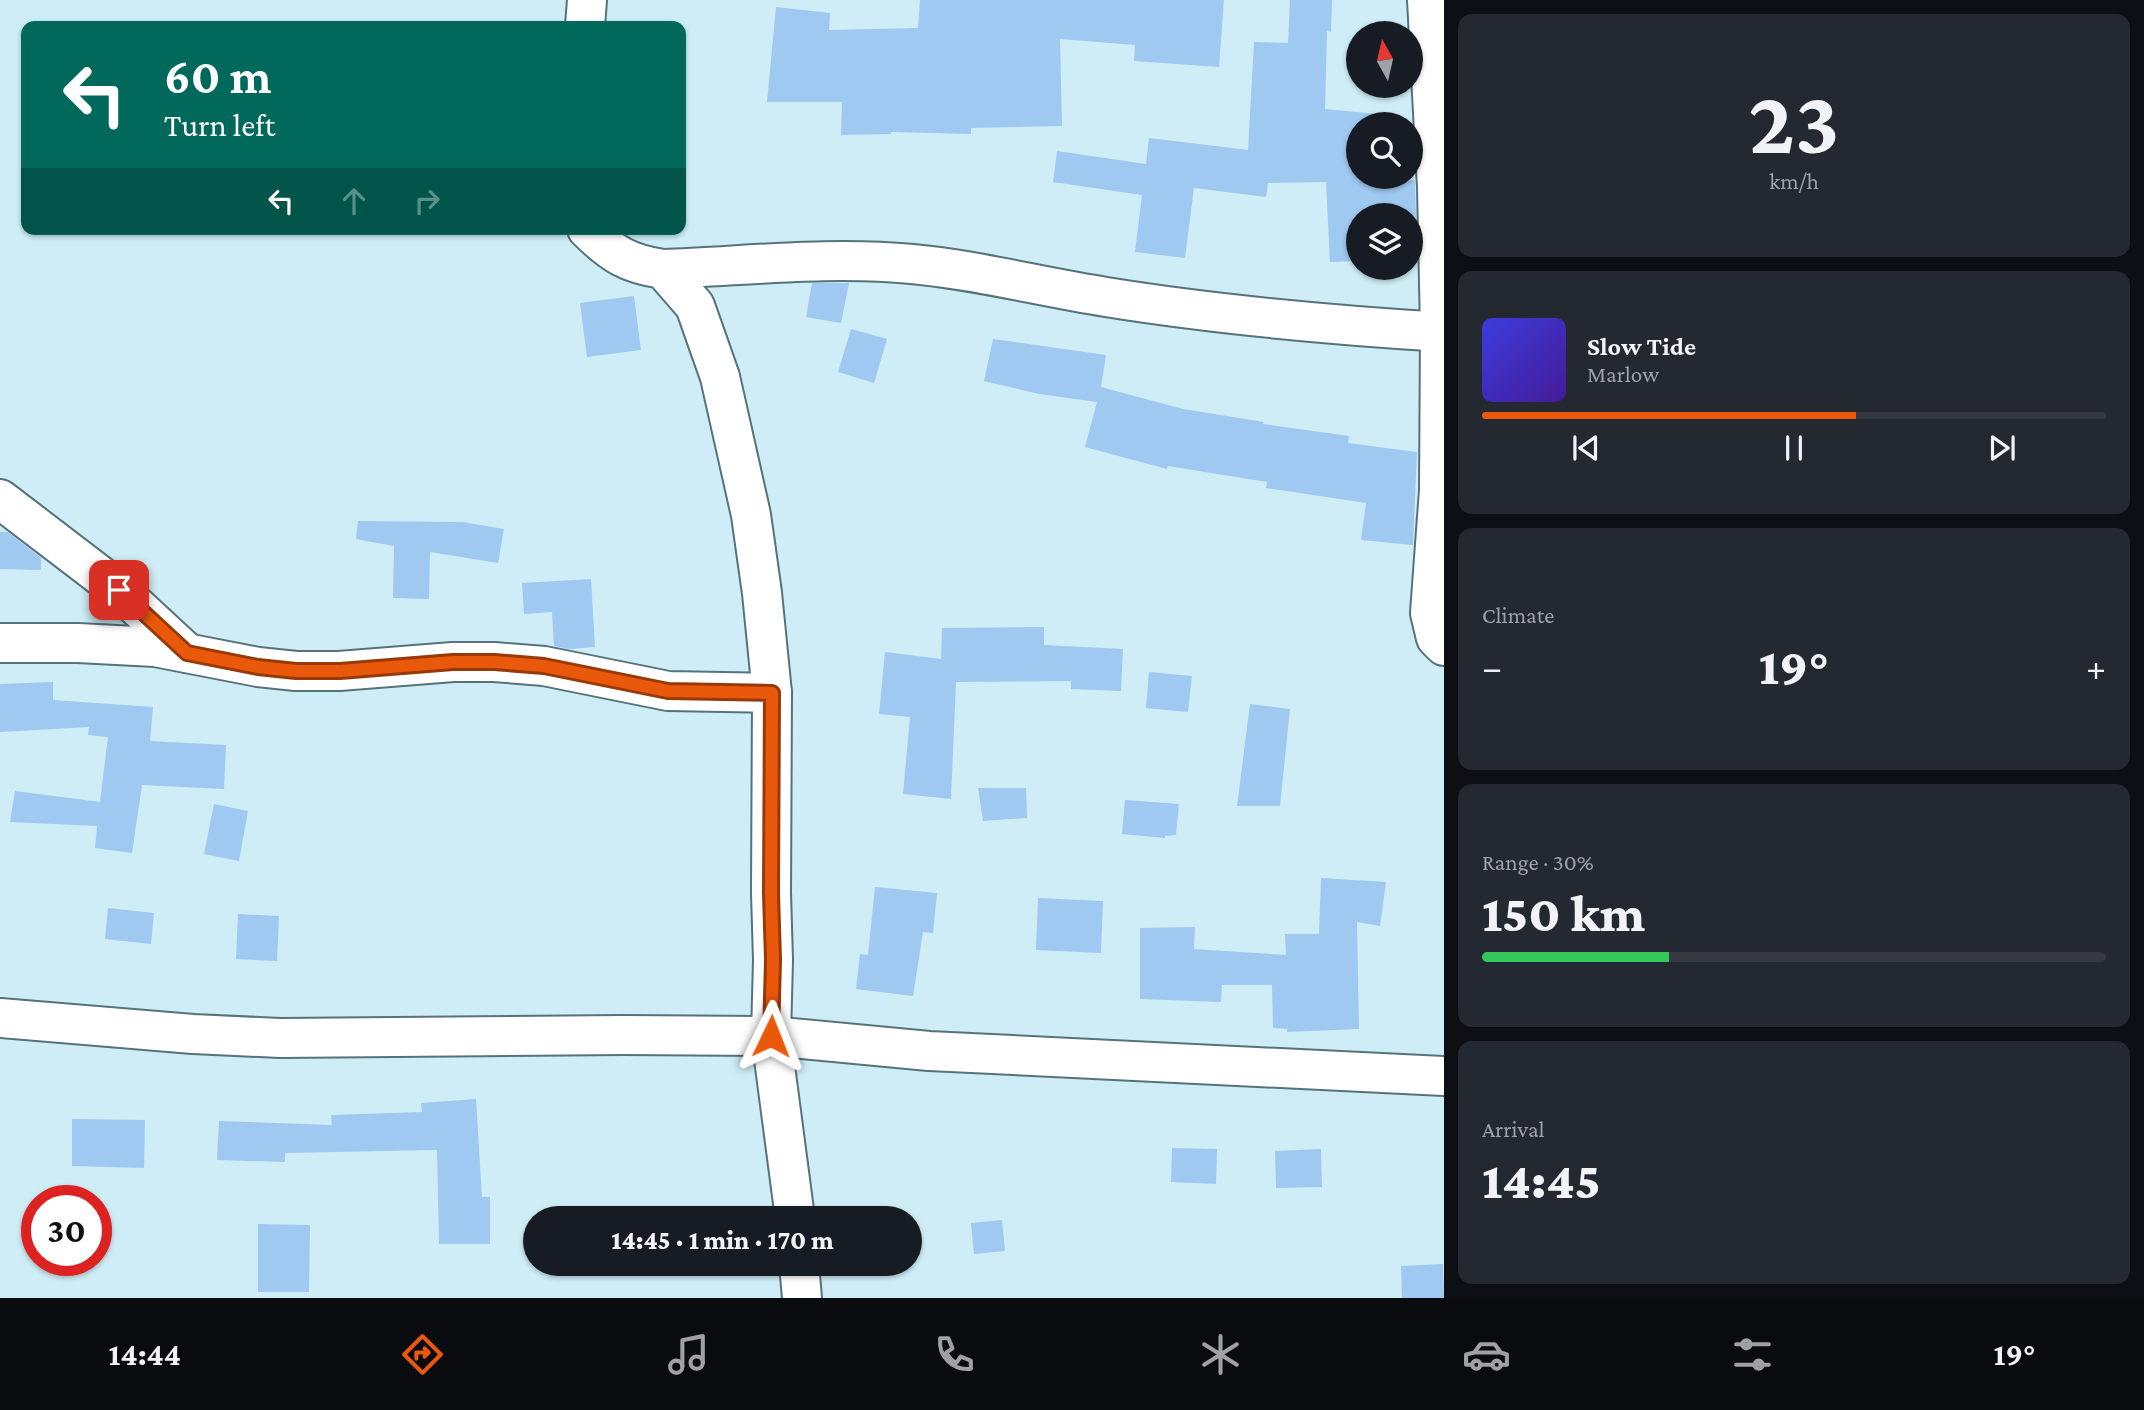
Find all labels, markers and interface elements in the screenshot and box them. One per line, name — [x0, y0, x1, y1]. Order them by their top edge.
north arrow — [1346, 21, 1423, 98]
map controls — [1346, 21, 1423, 280]
icon: left — [49, 49, 140, 140]
text: 60 m — [164, 49, 271, 104]
text: 23 — [1749, 71, 1839, 173]
text: Turn left — [164, 107, 275, 143]
button: search — [1346, 112, 1423, 189]
text: km/h — [1769, 168, 1819, 194]
icon: left — [262, 182, 300, 220]
icon: ahead — [335, 182, 373, 220]
icon: right — [408, 182, 446, 220]
button: layers — [1346, 203, 1423, 280]
text: Slow Tide — [1587, 332, 1696, 361]
text: Marlow — [1587, 361, 1659, 387]
icon: previous — [1567, 429, 1605, 467]
icon: pause — [1775, 429, 1813, 467]
icon: next — [1983, 429, 2021, 467]
pin — [89, 560, 149, 620]
icon: arrive — [100, 571, 138, 609]
text: Climate — [1482, 602, 1554, 628]
text: 19° — [1759, 637, 1829, 695]
text: − — [1482, 646, 1502, 688]
text: + — [2086, 646, 2106, 688]
text: Range · 30% — [1482, 849, 1594, 875]
text: 150 km — [1482, 884, 1645, 942]
position arrow — [734, 999, 808, 1073]
text: Arrival — [1482, 1116, 1545, 1142]
text: 14:45 — [1482, 1151, 1601, 1209]
speed limit sign: 30 — [21, 1185, 112, 1276]
text: 14:45 · 1 min · 170 m — [611, 1226, 834, 1255]
icon: directions — [398, 1330, 447, 1379]
icon: music — [664, 1330, 713, 1379]
icon: phone — [930, 1330, 979, 1379]
icon: climate — [1196, 1330, 1245, 1379]
icon: car — [1462, 1330, 1511, 1379]
icon: filters — [1728, 1330, 1777, 1379]
text: 14:44 — [108, 1336, 181, 1372]
text: 19° — [1994, 1336, 2035, 1372]

